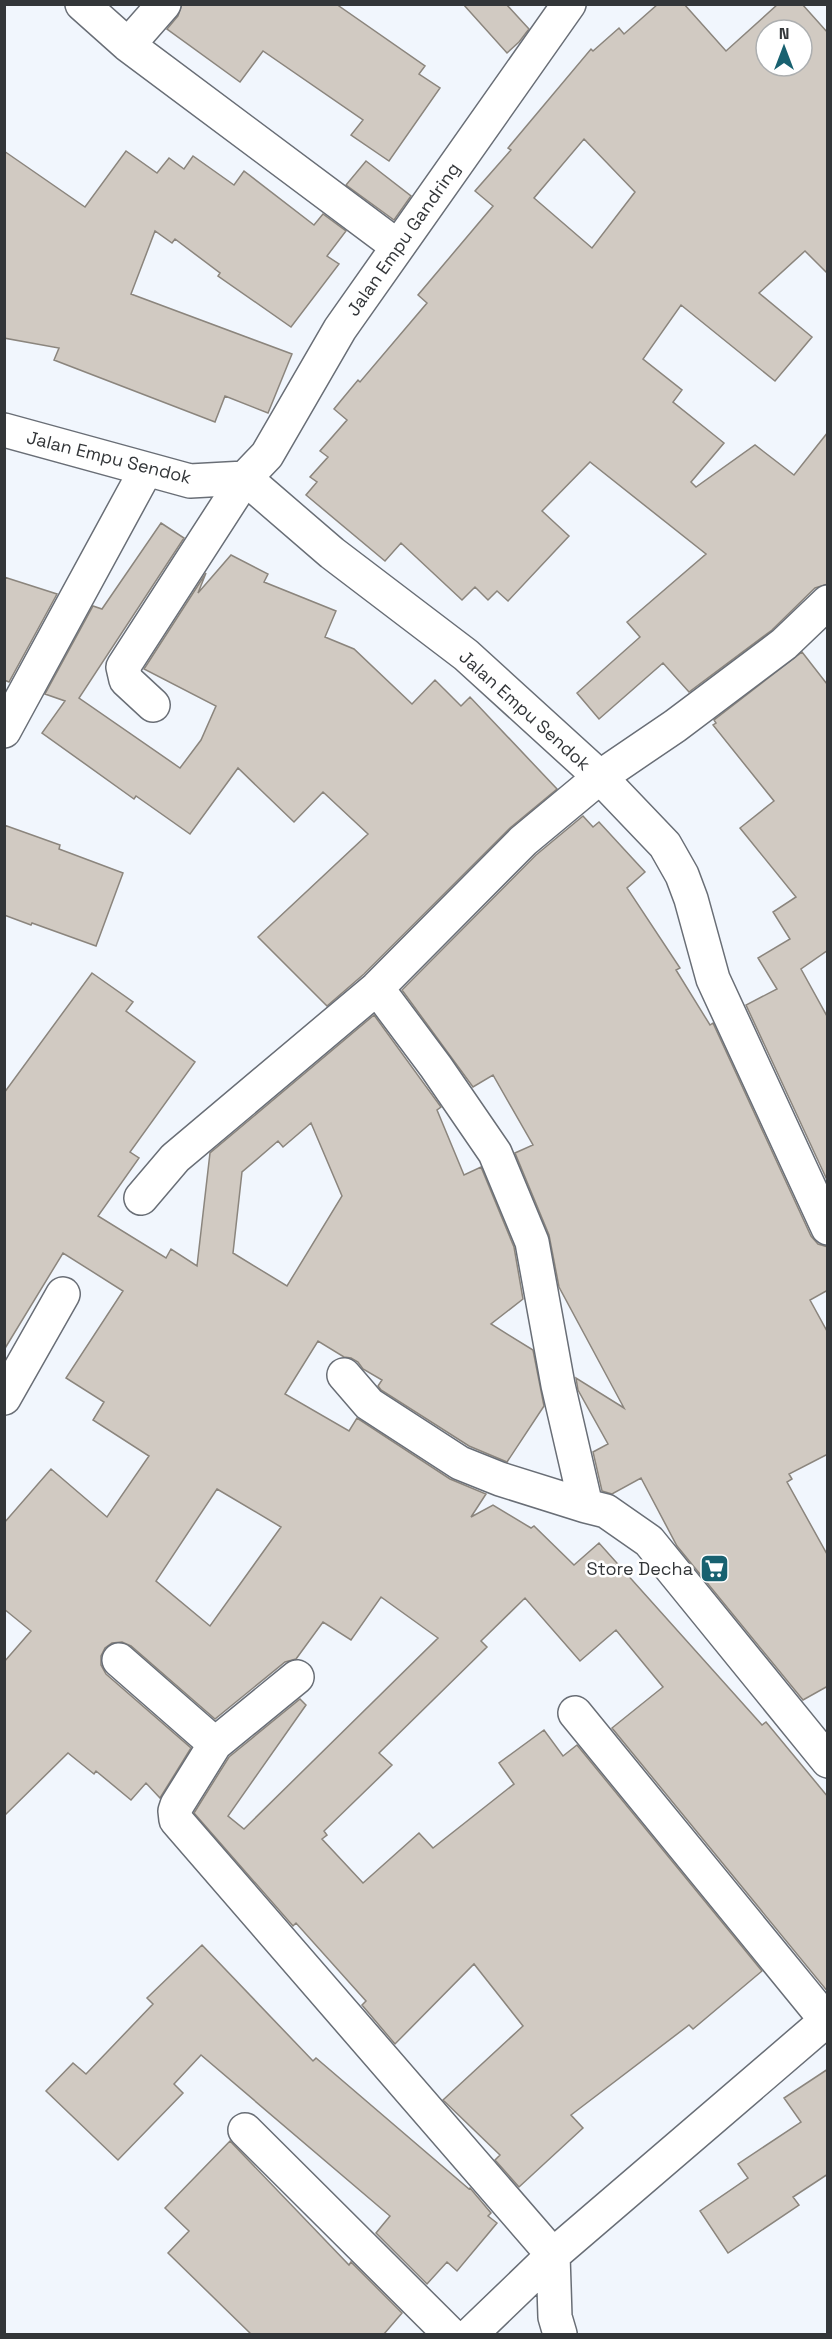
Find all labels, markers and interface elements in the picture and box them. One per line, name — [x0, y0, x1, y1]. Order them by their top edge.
north arrow — [754, 18, 814, 78]
text: N — [779, 23, 789, 44]
street label: Jalan Empu Gandring — [341, 158, 465, 320]
street label: Jalan Empu Sendok — [24, 425, 194, 489]
street label: Jalan Empu Sendok — [455, 645, 596, 775]
supermarket icon: Store Decha — [698, 1552, 730, 1584]
place label: Store Decha — [586, 1557, 693, 1580]

